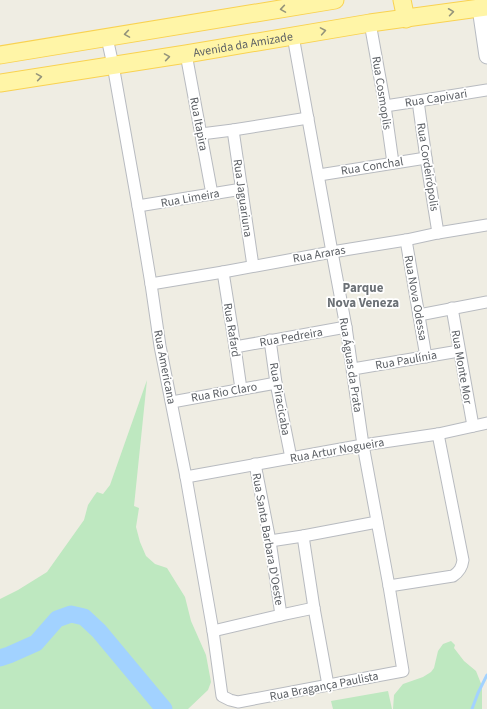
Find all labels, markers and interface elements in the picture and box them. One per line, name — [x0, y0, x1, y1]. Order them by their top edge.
one-way arrow — [280, 4, 286, 13]
one-way arrow — [448, 8, 455, 17]
one-way arrow — [320, 27, 326, 36]
street label: Avenida da Amizade — [192, 28, 294, 62]
one-way arrow — [124, 29, 130, 38]
one-way arrow — [164, 53, 170, 62]
street label: Rua Cosmoplis — [367, 55, 396, 131]
one-way arrow — [35, 73, 42, 82]
street label: Rua Capivari — [404, 85, 468, 112]
street label: Rua Itapira — [185, 96, 212, 152]
street label: Rua Cordeirópolis — [412, 122, 443, 213]
street label: Rua Conchal — [340, 153, 404, 180]
street label: Rua Jaguariuna — [229, 158, 256, 238]
street label: Rua Limeira — [159, 185, 221, 212]
street label: Rua Araras — [291, 242, 347, 267]
street label: Rua Nova Odessa — [400, 254, 431, 342]
district label: Parque Nova Veneza — [327, 279, 399, 312]
street label: Rua Rafard — [219, 302, 244, 358]
street label: Rua Águas da Prata — [335, 316, 366, 414]
street label: Rua Pedreira — [258, 324, 324, 351]
street label: Rua Americana — [149, 328, 180, 406]
street label: Rua Monte Mor — [447, 329, 477, 406]
street label: Rua Paulínia — [374, 347, 438, 374]
street label: Rua Piracicaba — [265, 361, 294, 437]
street label: Rua Rio Claro — [190, 378, 259, 407]
street label: Rua Artur Nogueira — [289, 434, 385, 467]
street label: Rua Santa Barbara D'Oeste — [247, 472, 288, 607]
street label: Rua Bragança Paulista — [268, 668, 380, 705]

